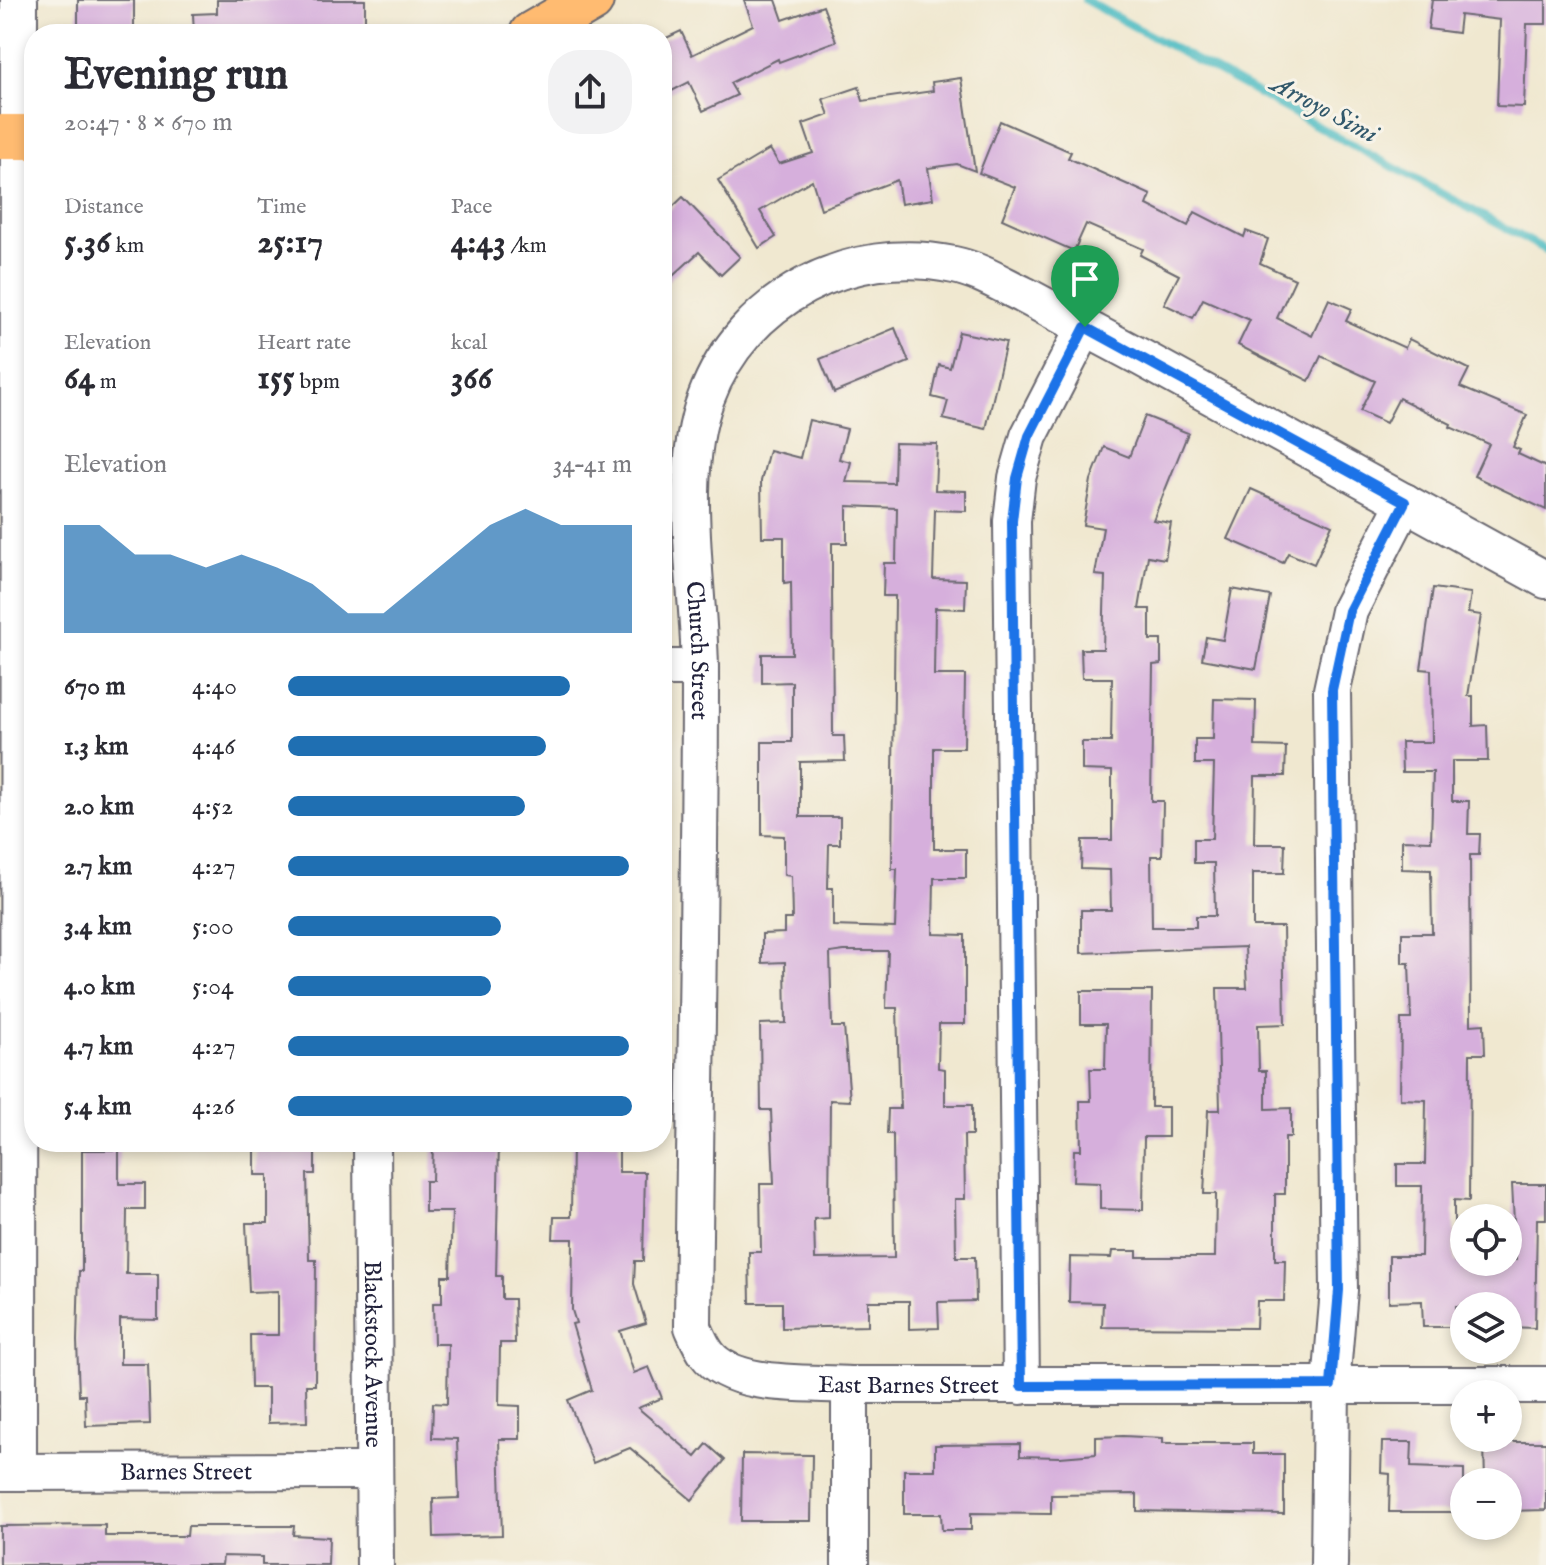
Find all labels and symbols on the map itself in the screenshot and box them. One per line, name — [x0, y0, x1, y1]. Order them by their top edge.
water label: Arroyo Simi — [1263, 66, 1385, 152]
pin — [1051, 245, 1119, 327]
street label: Church Street — [678, 580, 714, 720]
street label: Blackstock Avenue — [356, 1260, 388, 1448]
street label: East Barnes Street — [818, 1370, 999, 1402]
street label: Barnes Street — [120, 1457, 252, 1489]

